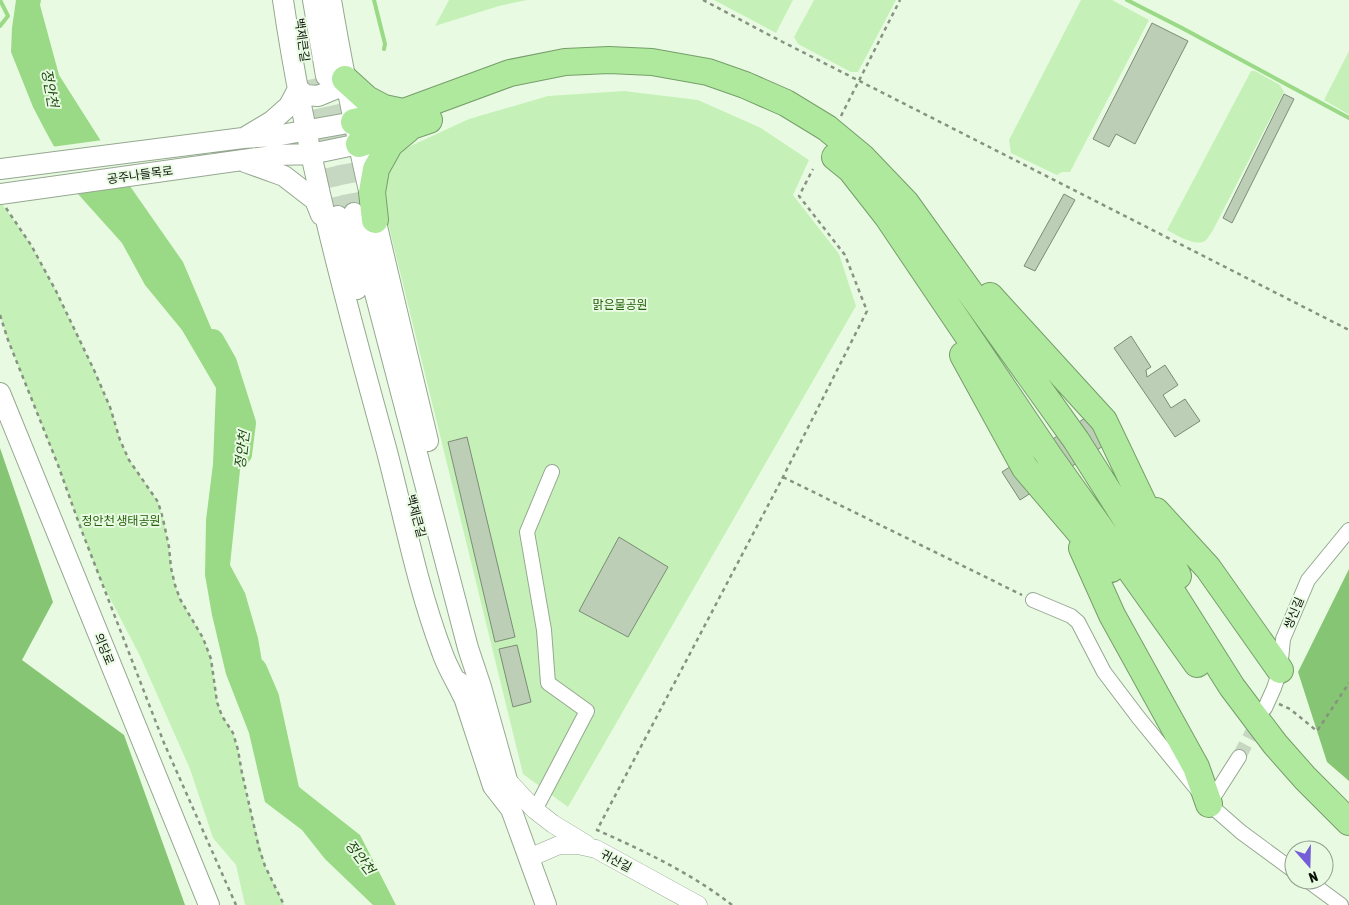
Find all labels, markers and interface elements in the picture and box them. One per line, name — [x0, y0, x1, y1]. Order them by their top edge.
street label: 백제큰길 — [292, 17, 312, 63]
water label: 정안천 — [39, 68, 61, 110]
street label: 공주나들목로 — [106, 163, 174, 187]
park label: 맑은물공원 — [592, 298, 648, 312]
water label: 정안천 — [232, 429, 252, 470]
street label: 백제큰길 — [404, 493, 428, 539]
park label: 정안천 생태공원 — [82, 514, 160, 528]
street label: 쌍신길 — [1281, 595, 1307, 631]
street label: 의당로 — [91, 631, 117, 667]
water label: 정안천 — [342, 837, 379, 878]
north arrow — [1284, 840, 1334, 890]
street label: 귀산길 — [598, 847, 634, 875]
text: N — [1307, 868, 1320, 886]

